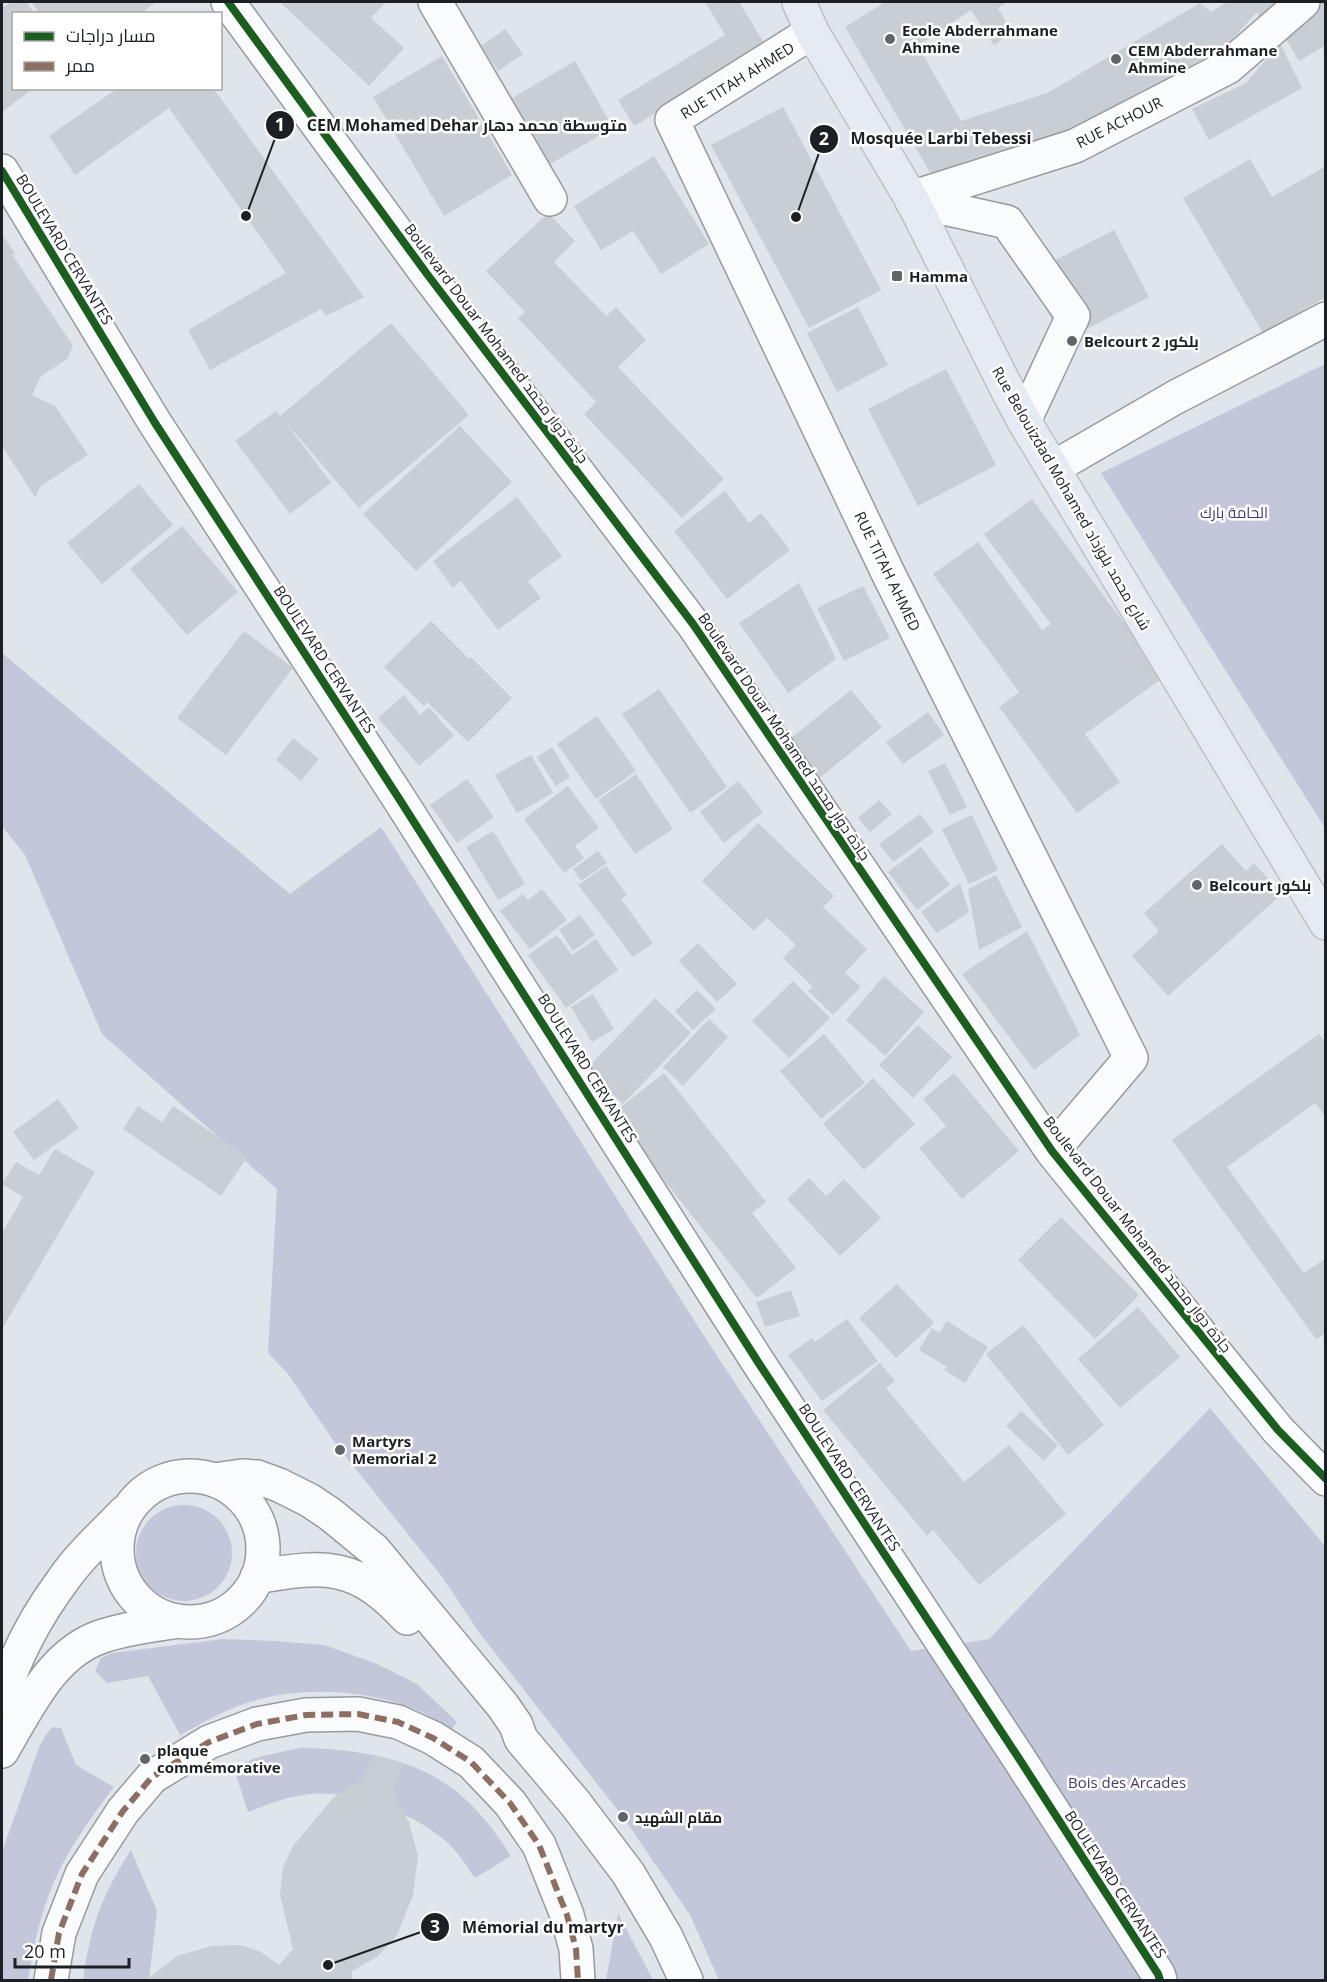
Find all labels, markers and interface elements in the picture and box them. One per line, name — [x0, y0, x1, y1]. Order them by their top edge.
legend — [12, 12, 222, 90]
place label: Ecole Abderrahmane Ahmine — [902, 20, 1058, 57]
text: مسار دراجات — [66, 23, 156, 47]
marker: Ecole Abderrahmane Ahmine — [883, 32, 897, 46]
street label: RUE TITAH AHMED — [676, 37, 798, 123]
place label: CEM Abderrahmane Ahmine — [1128, 40, 1277, 77]
marker: CEM Abderrahmane Ahmine — [1109, 52, 1123, 66]
text: ممر — [65, 53, 95, 77]
street label: RUE ACHOUR — [1072, 91, 1166, 152]
callout: CEM Mohamed Dehar متوسطة محمد دهار — [265, 108, 639, 142]
text: 1 — [275, 112, 285, 136]
text: CEM Mohamed Dehar متوسطة محمد دهار — [307, 114, 627, 136]
callout: Mosquée Larbi Tebessi — [809, 122, 1044, 156]
text: 2 — [819, 126, 829, 150]
text: Mosquée Larbi Tebessi — [851, 127, 1031, 149]
street label: BOULEVARD CERVANTES — [12, 170, 118, 328]
street label: Boulevard Douar Mohamed جادة دوار محمد — [400, 219, 594, 467]
place label: Hamma — [909, 266, 968, 286]
marker: Hamma — [890, 269, 904, 283]
place label: Belcourt 2 بلكور — [1084, 331, 1199, 351]
marker: Belcourt 2 بلكور — [1065, 334, 1079, 348]
street label: Rue Belouizdad Mohamed شارع محمد بلوزداد — [986, 363, 1156, 634]
park label: الحامة بارك — [1200, 502, 1268, 522]
street label: RUE TITAH AHMED — [850, 508, 926, 634]
street label: BOULEVARD CERVANTES — [270, 581, 380, 737]
street label: Boulevard Douar Mohamed جادة دوار محمد — [694, 608, 876, 864]
place label: Belcourt بلكور — [1209, 875, 1311, 895]
marker: Belcourt بلكور — [1190, 878, 1204, 892]
street label: BOULEVARD CERVANTES — [534, 990, 642, 1146]
street label: Boulevard Douar Mohamed جادة دوار محمد — [1039, 1112, 1237, 1356]
street label: BOULEVARD CERVANTES — [795, 1399, 905, 1555]
place label: Martyrs Memorial 2 — [352, 1431, 437, 1468]
marker: Martyrs Memorial 2 — [333, 1443, 347, 1457]
place label: plaque commémorative — [157, 1740, 281, 1777]
marker: plaque commémorative — [138, 1752, 152, 1766]
park label: Bois des Arcades — [1068, 1772, 1186, 1792]
street label: BOULEVARD CERVANTES — [1061, 1806, 1171, 1962]
place label: مقام الشهيد — [635, 1807, 722, 1828]
marker: مقام الشهيد — [616, 1810, 630, 1824]
callout: Mémorial du martyr — [420, 1910, 636, 1944]
text: 3 — [430, 1914, 440, 1938]
text: Mémorial du martyr — [462, 1916, 624, 1938]
scale bar — [15, 1931, 129, 1969]
text: 20 m — [24, 1939, 66, 1963]

